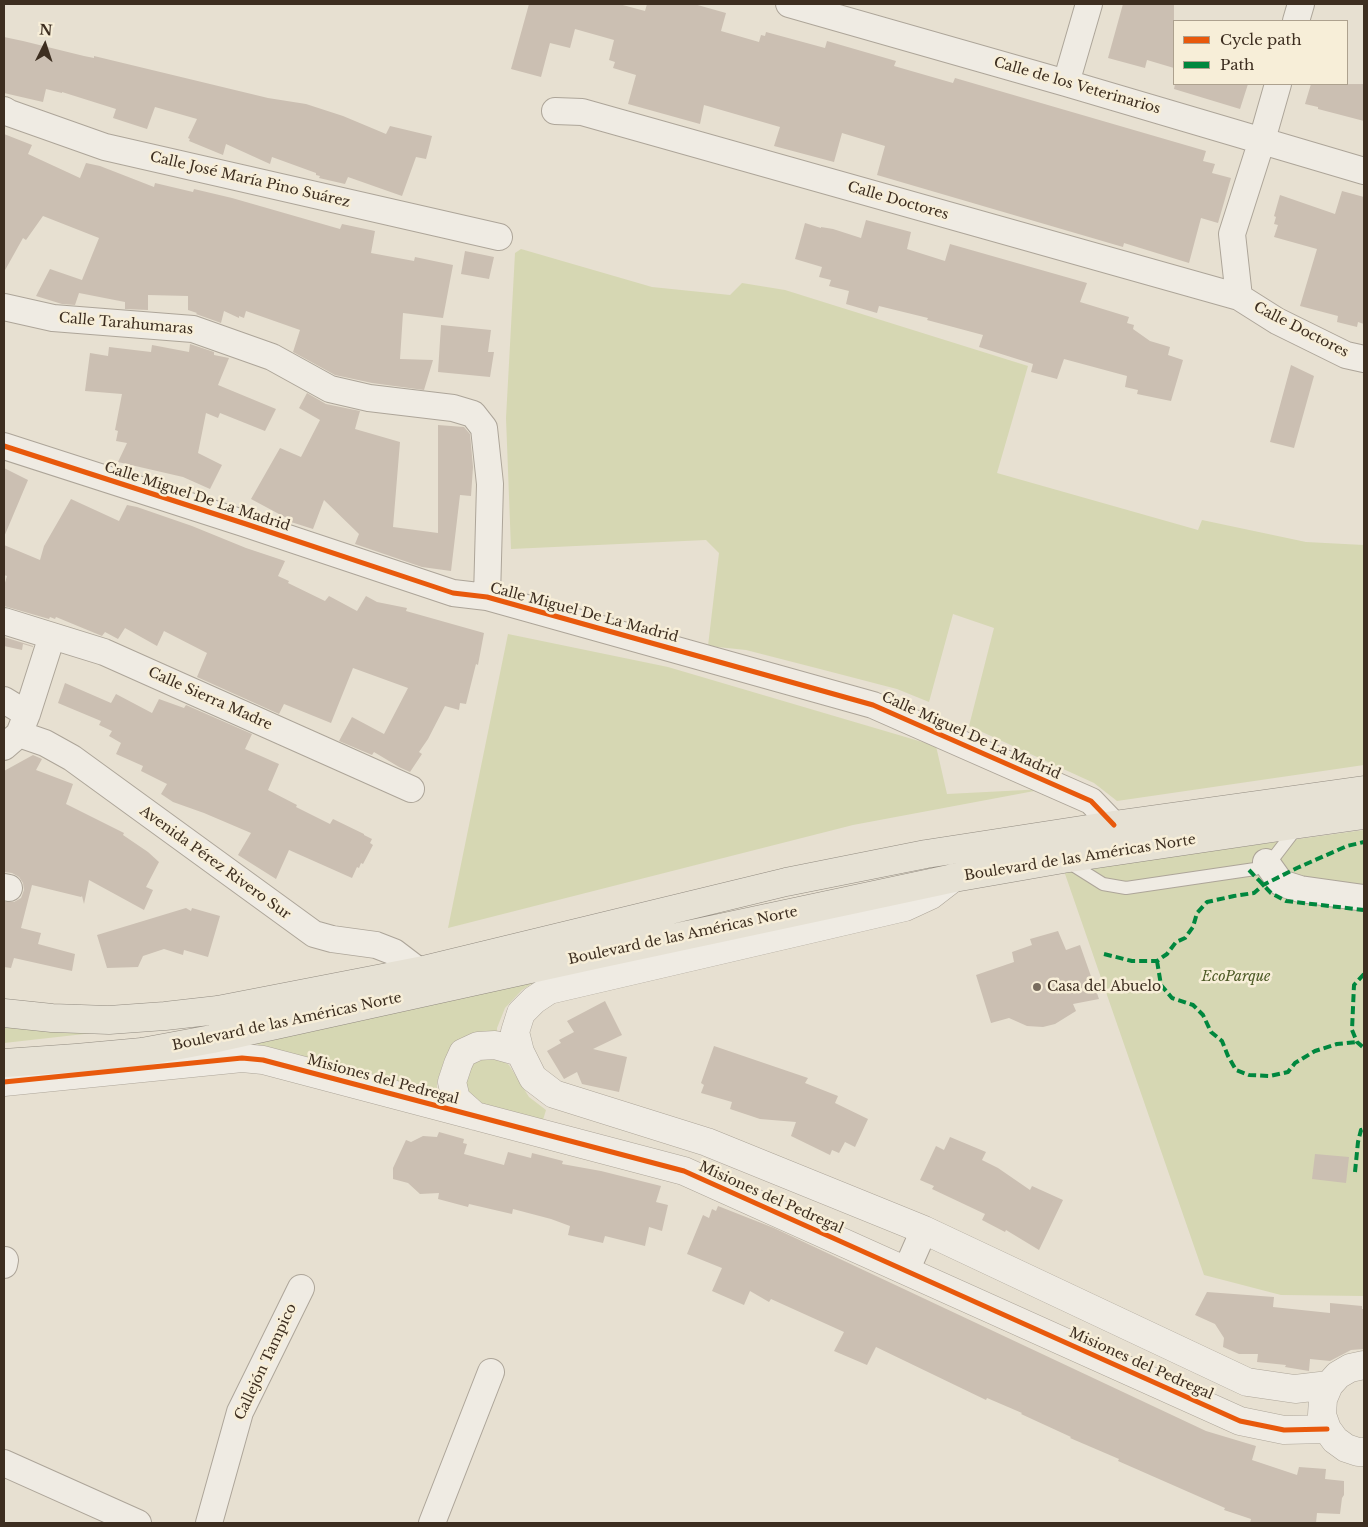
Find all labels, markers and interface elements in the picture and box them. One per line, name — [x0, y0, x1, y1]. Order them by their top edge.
north arrow — [20, 20, 70, 70]
legend — [1173, 20, 1348, 85]
text: N — [39, 21, 53, 39]
text: Cycle path — [1220, 30, 1302, 49]
street label: Calle de los Veterinarios — [992, 54, 1162, 118]
text: Path — [1220, 55, 1254, 74]
street label: Calle José María Pino Suárez — [148, 149, 352, 211]
street label: Calle Doctores — [845, 179, 951, 223]
street label: Calle Doctores — [1251, 299, 1351, 361]
street label: Calle Tarahumaras — [58, 310, 194, 338]
street label: Calle Miguel De La Madrid — [102, 459, 292, 535]
street label: Calle Miguel De La Madrid — [488, 580, 680, 646]
street label: Calle Sierra Madre — [145, 664, 275, 734]
street label: Calle Miguel De La Madrid — [879, 689, 1063, 783]
street label: Avenida Pérez Rivero Sur — [136, 803, 294, 923]
street label: Boulevard de las Américas Norte — [963, 831, 1197, 885]
street label: Boulevard de las Américas Norte — [567, 903, 799, 969]
park label: EcoParque — [1202, 969, 1270, 985]
place label: Casa del Abuelo — [1047, 979, 1161, 995]
marker: Casa del Abuelo — [1031, 981, 1043, 993]
street label: Boulevard de las Américas Norte — [171, 989, 403, 1055]
street label: Misiones del Pedregal — [305, 1052, 461, 1108]
street label: Misiones del Pedregal — [696, 1159, 846, 1237]
street label: Callejón Tampico — [232, 1301, 300, 1423]
street label: Misiones del Pedregal — [1066, 1325, 1216, 1403]

